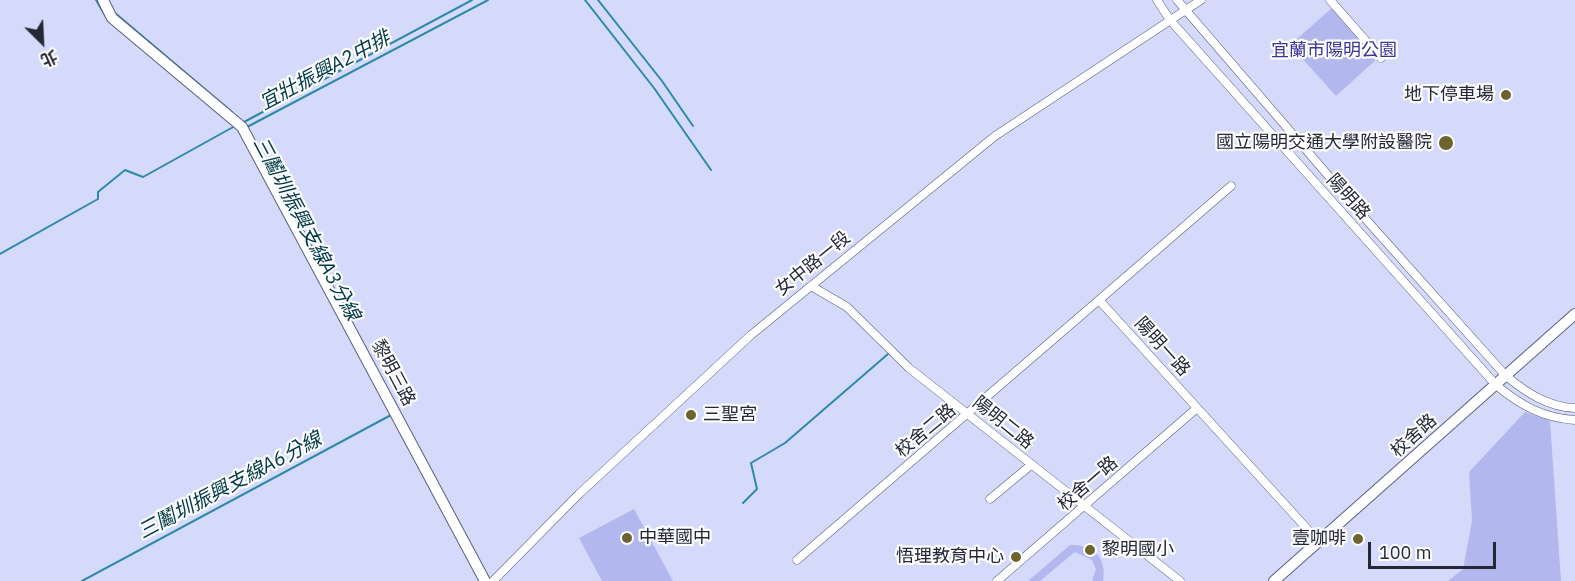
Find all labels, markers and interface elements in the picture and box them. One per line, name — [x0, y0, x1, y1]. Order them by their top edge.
north arrow — [12, 12, 72, 72]
water label: 宜壯振興A2中排 — [256, 26, 394, 116]
park label: 宜蘭市陽明公園 — [1271, 40, 1397, 62]
text: 北 — [38, 46, 61, 71]
place label: 地下停車場 — [1404, 84, 1494, 106]
marker: 地下停車場 — [1499, 88, 1513, 102]
place label: 國立陽明交通大學附設醫院 — [1216, 132, 1432, 154]
water label: 三鬮圳振興支線A3分線 — [247, 133, 365, 325]
marker: 國立陽明交通大學附設醫院 — [1437, 134, 1455, 152]
street label: 陽明路 — [1322, 170, 1374, 224]
street label: 女中路一段 — [771, 227, 855, 301]
street label: 陽明一路 — [1130, 313, 1194, 381]
street label: 黎明三路 — [367, 336, 419, 410]
street label: 陽明二路 — [968, 392, 1038, 454]
street label: 校舍二路 — [891, 400, 961, 462]
place label: 三聖宮 — [703, 404, 757, 426]
marker: 三聖宮 — [684, 408, 698, 422]
street label: 校舍路 — [1387, 410, 1441, 462]
water label: 三鬮圳振興支線A6分線 — [134, 427, 326, 545]
street label: 校舍一路 — [1054, 452, 1122, 516]
place label: 中華國中 — [639, 527, 711, 549]
place label: 壹咖啡 — [1292, 528, 1346, 550]
scale bar — [1371, 530, 1498, 568]
marker: 中華國中 — [620, 531, 634, 545]
marker: 壹咖啡 — [1351, 532, 1365, 546]
place label: 黎明國小 — [1102, 539, 1174, 561]
text: 100 m — [1379, 541, 1431, 564]
marker: 黎明國小 — [1083, 543, 1097, 557]
place label: 悟理教育中心 — [896, 546, 1004, 568]
marker: 悟理教育中心 — [1009, 550, 1023, 564]

